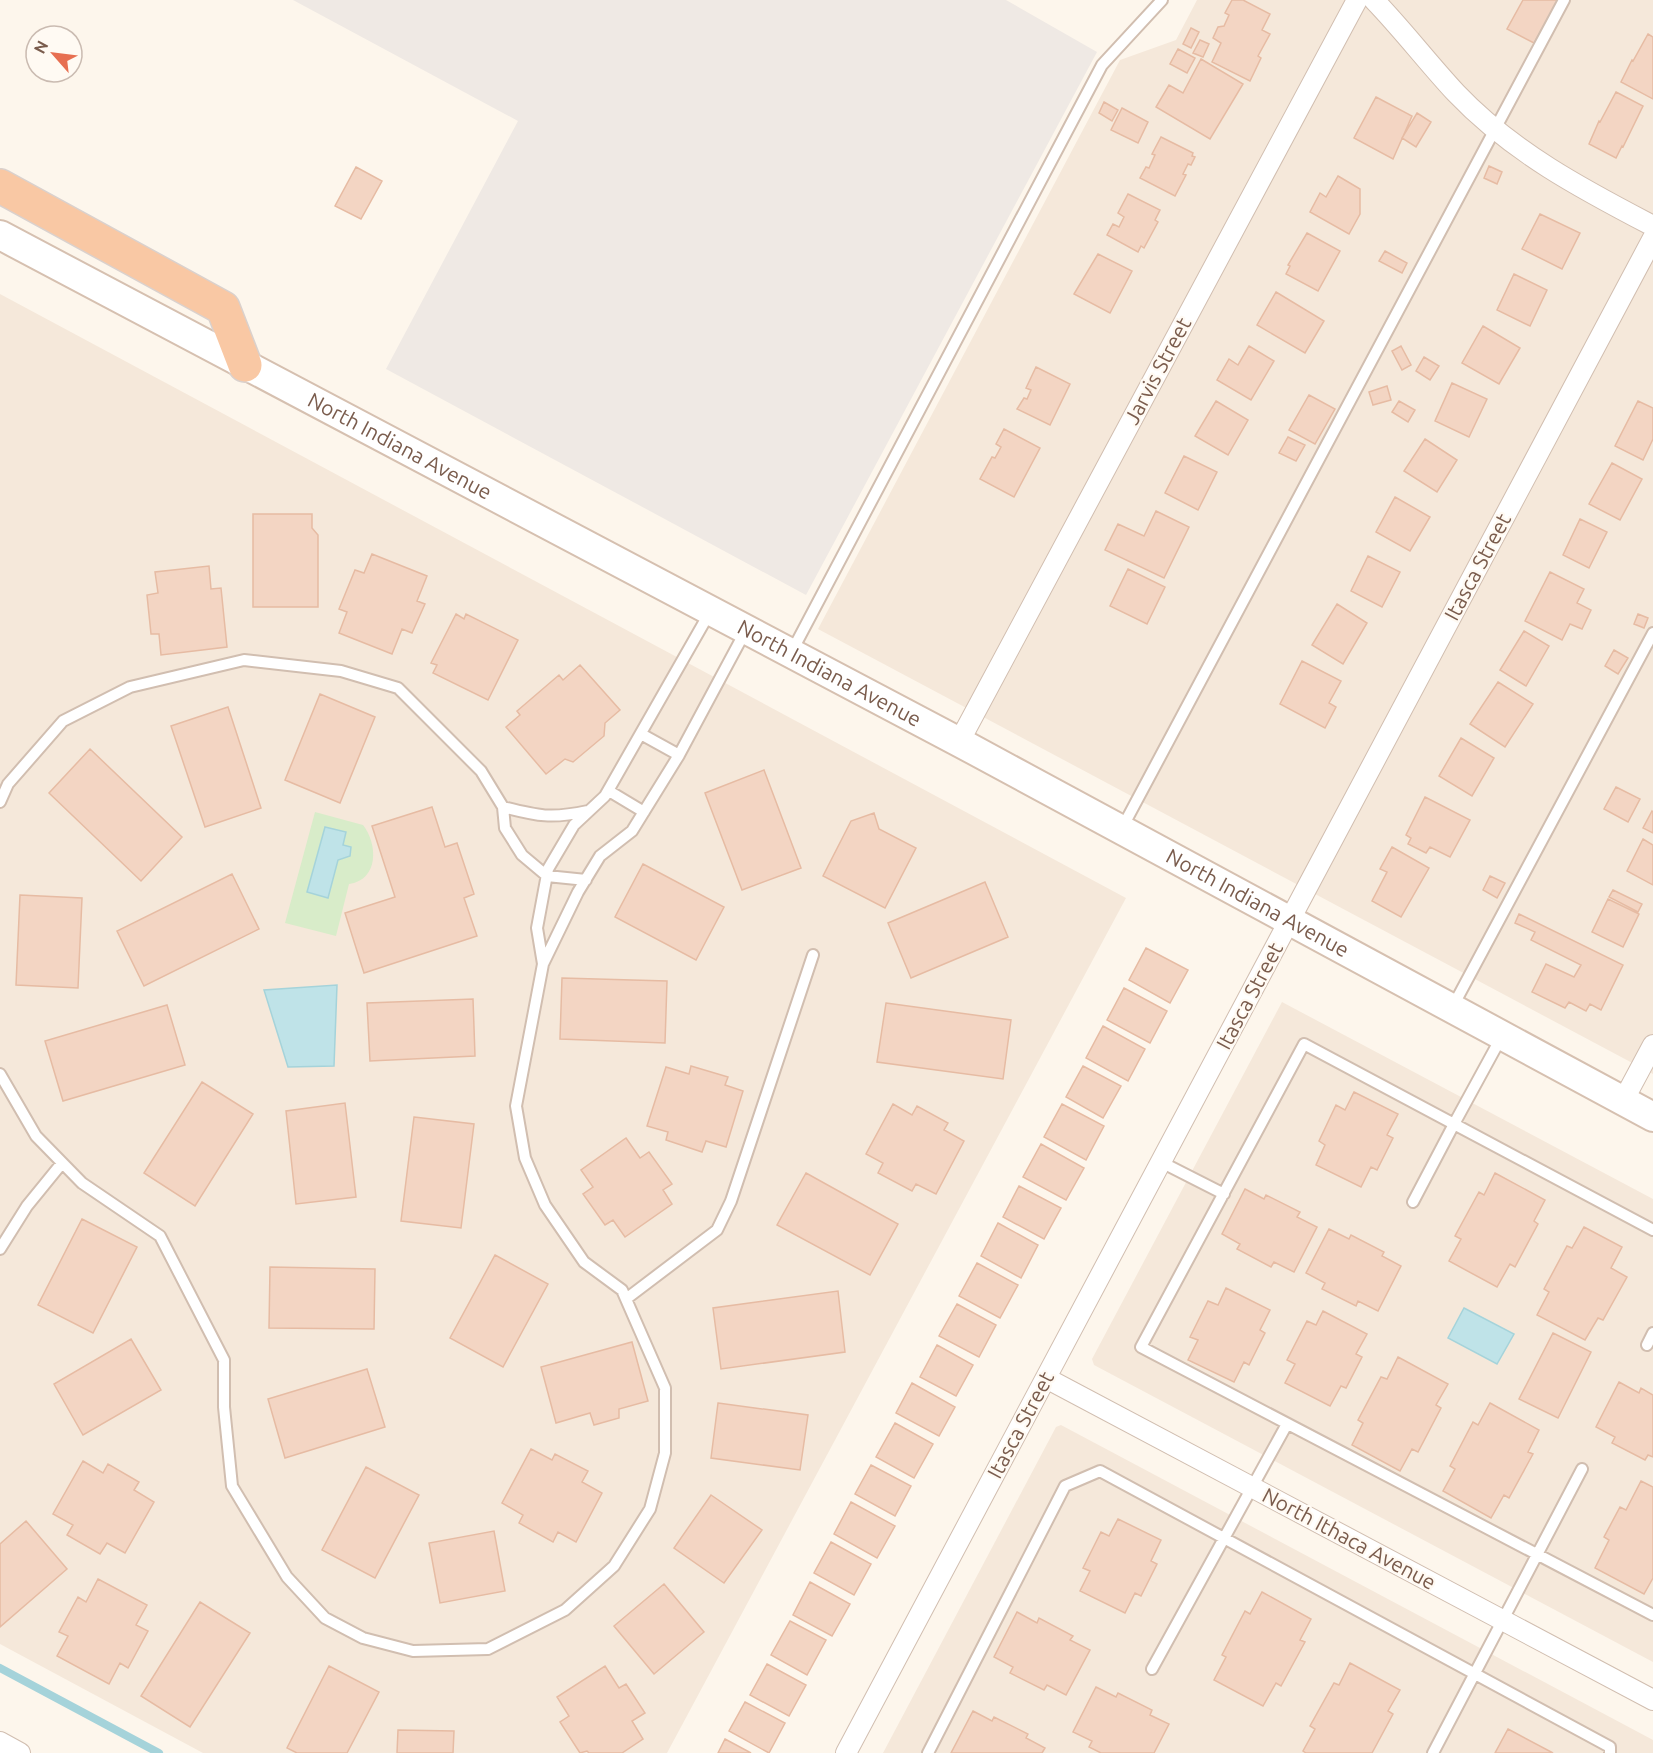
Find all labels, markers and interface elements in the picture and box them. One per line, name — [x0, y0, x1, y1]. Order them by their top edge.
north arrow — [24, 24, 84, 84]
text: N — [30, 37, 52, 56]
street label: Jarvis Street — [1119, 313, 1195, 428]
street label: North Indiana Avenue — [304, 387, 496, 504]
street label: Itasca Street — [1439, 509, 1515, 624]
street label: North Indiana Avenue — [734, 614, 926, 731]
street label: North Indiana Avenue — [1162, 843, 1354, 962]
street label: Itasca Street — [1211, 938, 1287, 1053]
street label: Itasca Street — [982, 1367, 1058, 1482]
street label: North Ithaca Avenue — [1259, 1482, 1440, 1594]

